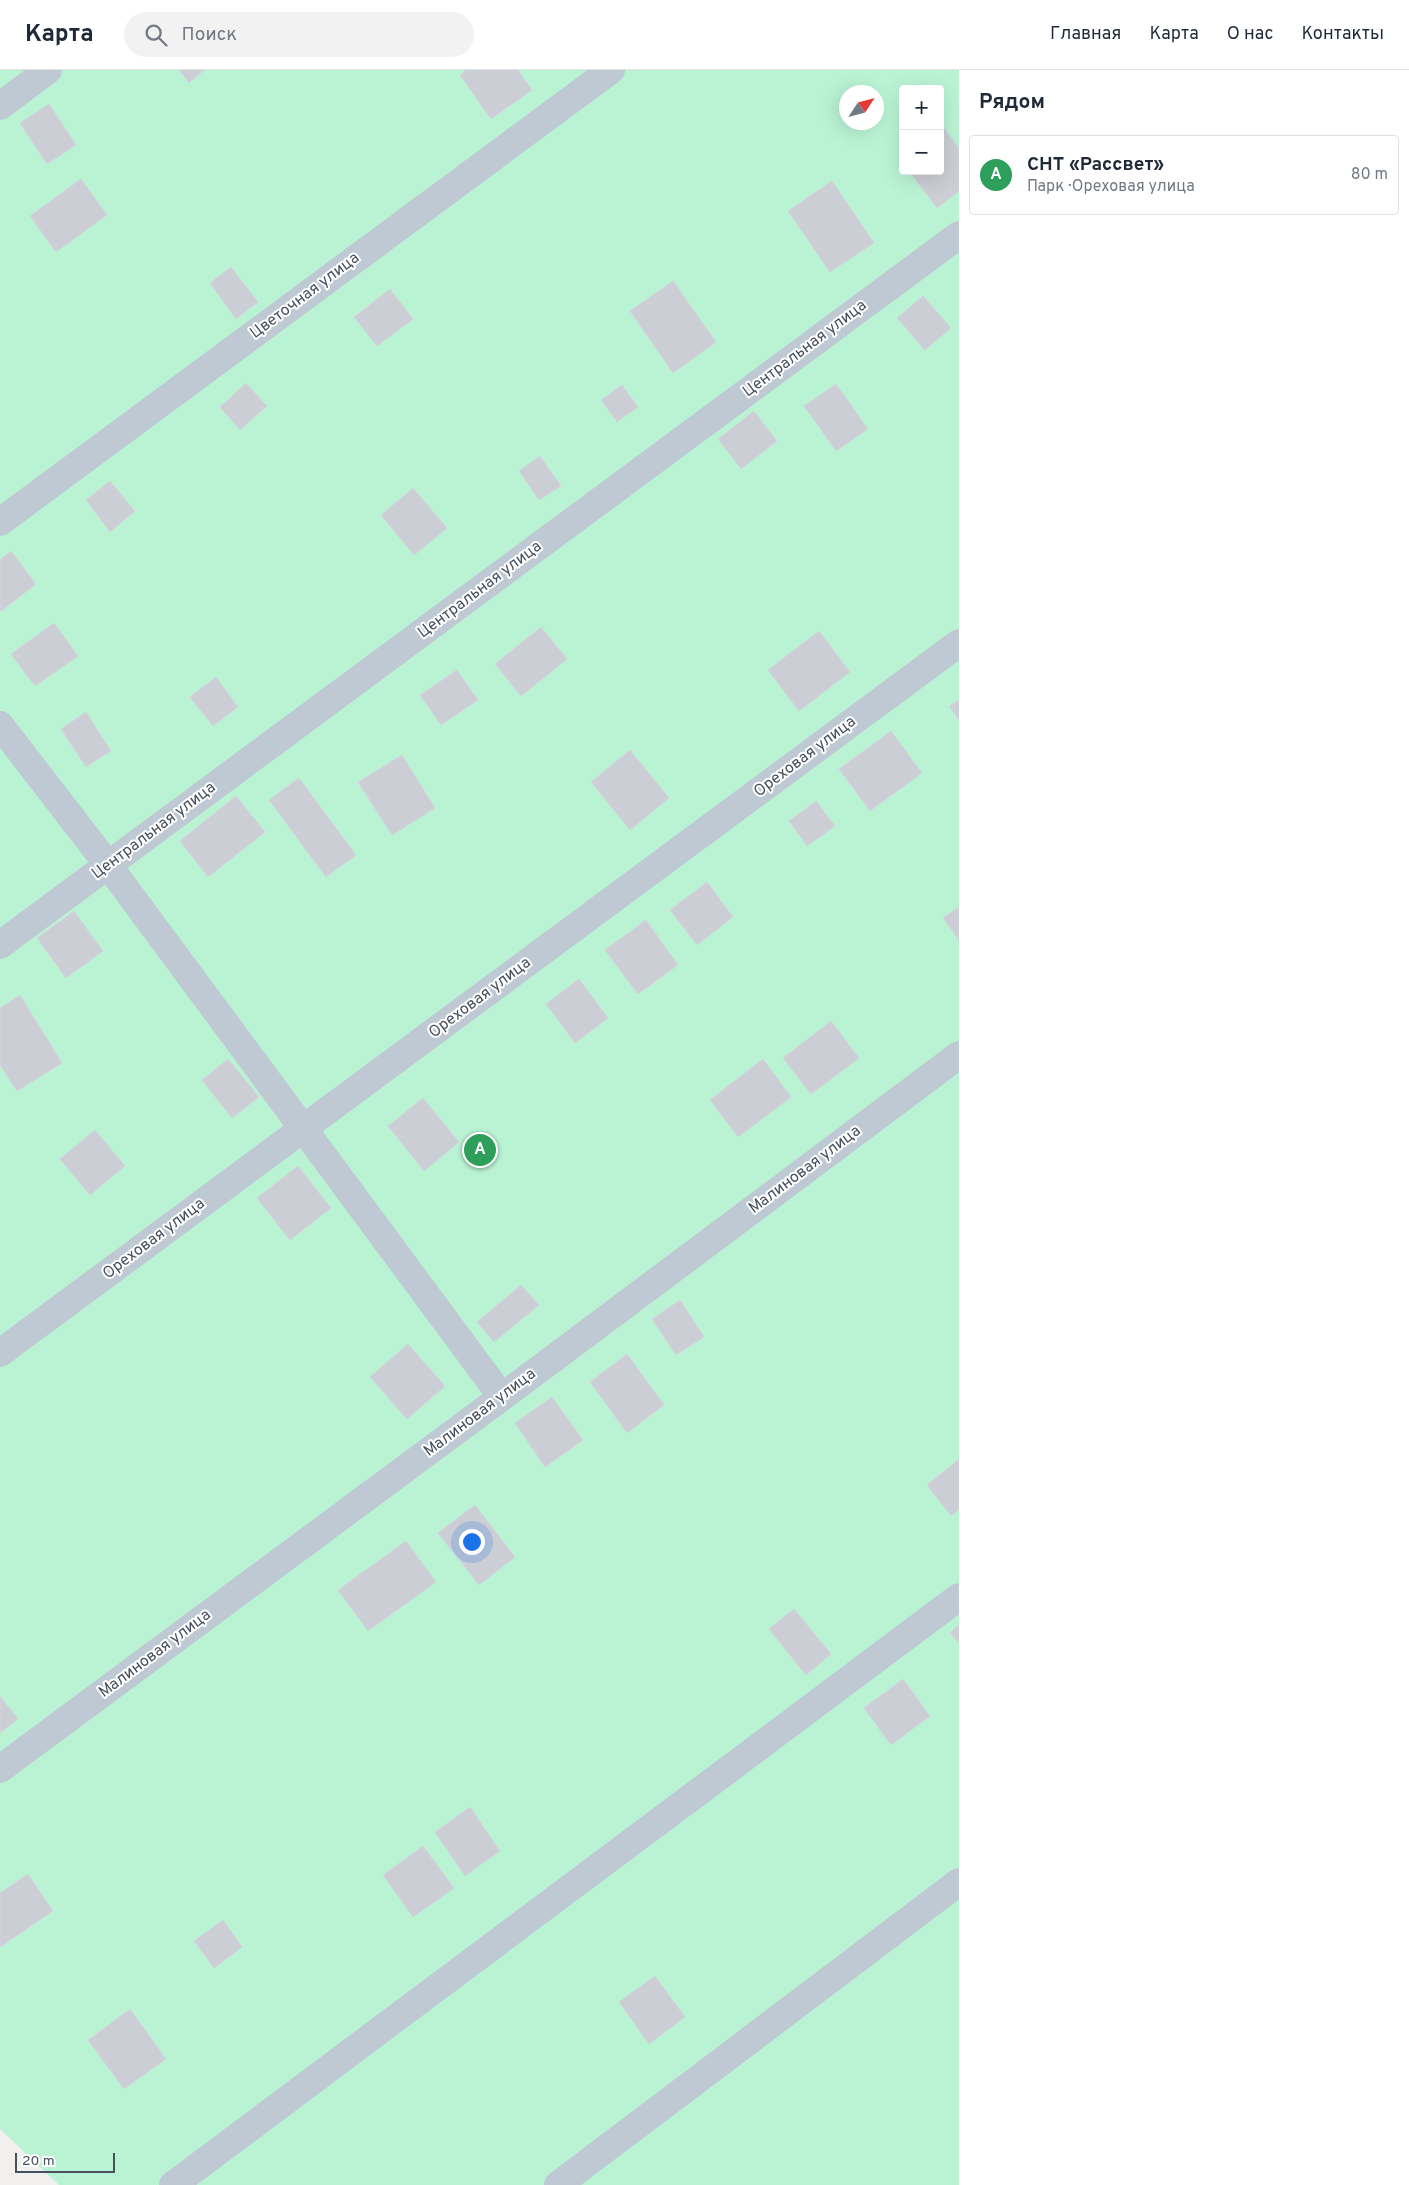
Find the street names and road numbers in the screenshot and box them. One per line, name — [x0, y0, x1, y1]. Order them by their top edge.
street label: Цветочная улица — [246, 248, 364, 344]
street label: Центральная улица — [739, 296, 871, 402]
street label: Центральная улица — [414, 537, 546, 643]
street label: Ореховая улица — [750, 712, 860, 802]
street label: Центральная улица — [88, 778, 220, 884]
street label: Ореховая улица — [425, 953, 535, 1043]
street label: Малиновая улица — [745, 1121, 865, 1219]
street label: Ореховая улица — [99, 1194, 209, 1284]
street label: Малиновая улица — [420, 1364, 540, 1462]
street label: Малиновая улица — [95, 1605, 215, 1703]

